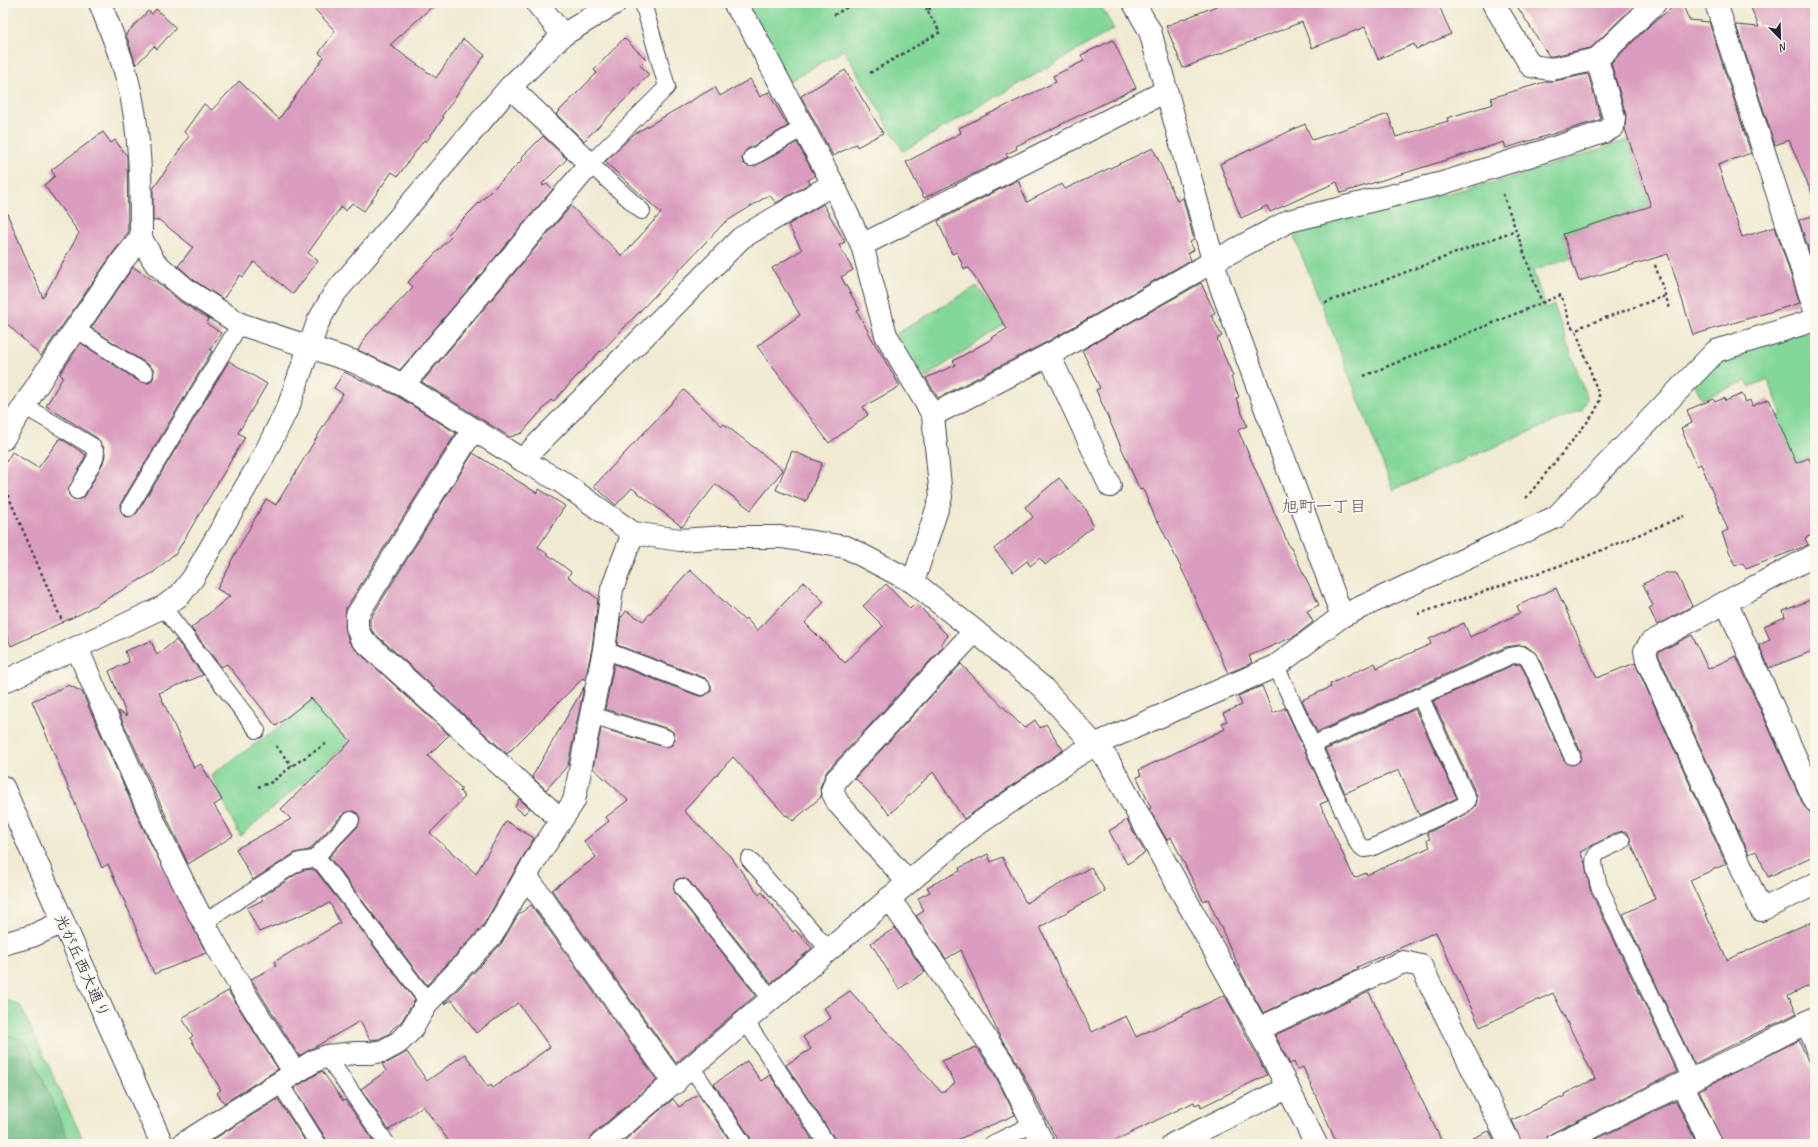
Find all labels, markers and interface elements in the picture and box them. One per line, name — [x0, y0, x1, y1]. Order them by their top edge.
north arrow — [1760, 18, 1800, 58]
text: N — [1776, 39, 1790, 56]
district label: 旭町一丁目 — [1282, 496, 1367, 517]
street label: 光が丘西大通り — [50, 911, 114, 1021]

